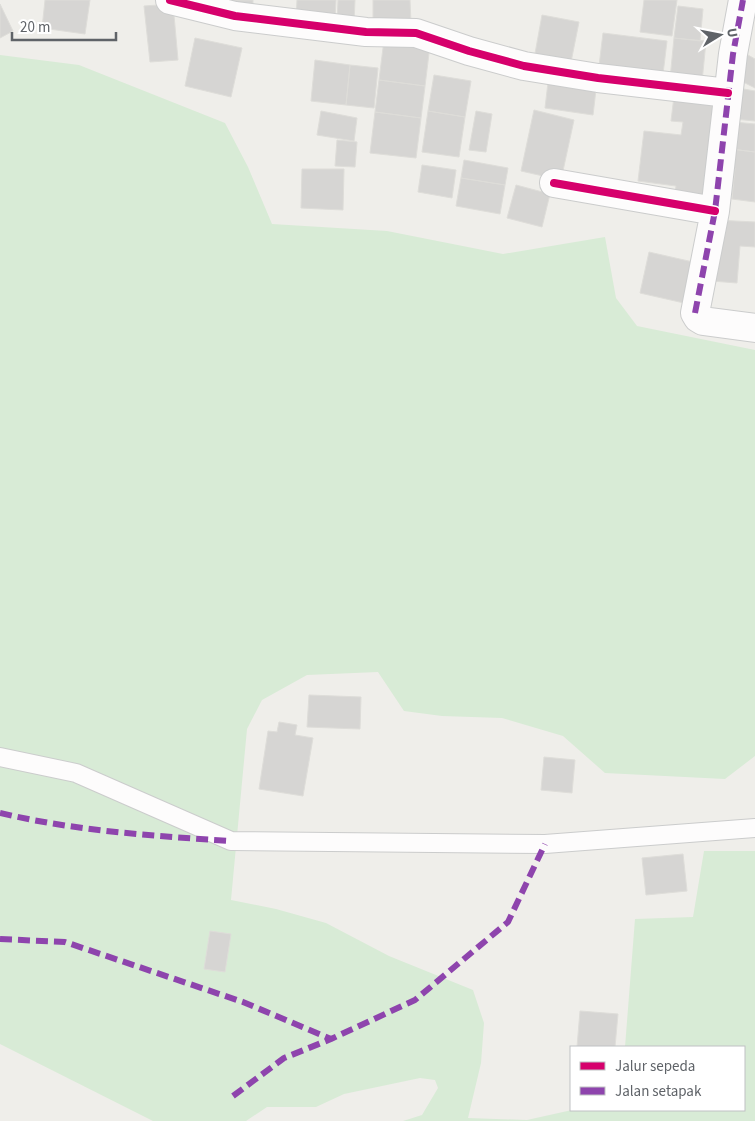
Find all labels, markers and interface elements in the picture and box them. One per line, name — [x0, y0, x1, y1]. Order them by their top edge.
scale bar — [12, 10, 116, 42]
north arrow — [695, 10, 745, 60]
text: 20 m — [20, 17, 50, 38]
text: U — [721, 27, 742, 39]
legend — [570, 1046, 745, 1111]
text: Jalur sepeda — [615, 1056, 695, 1077]
text: Jalan setapak — [615, 1081, 702, 1102]

